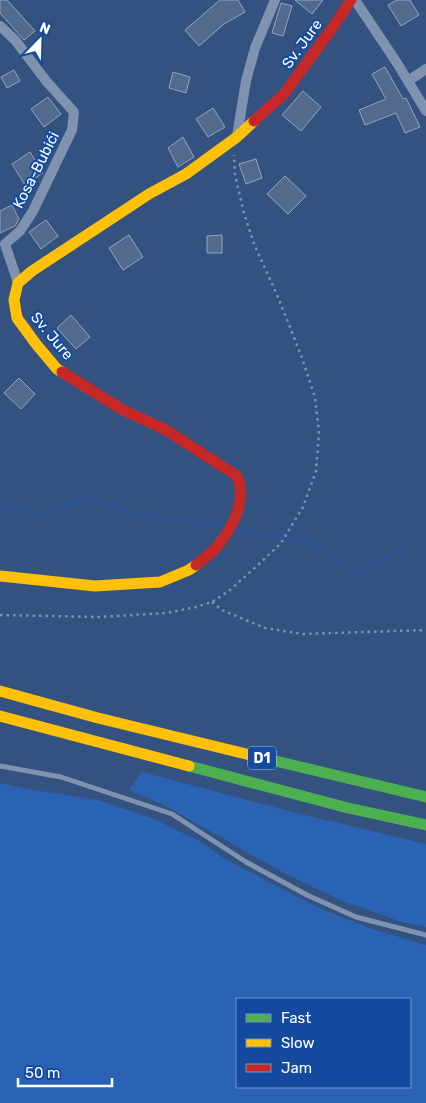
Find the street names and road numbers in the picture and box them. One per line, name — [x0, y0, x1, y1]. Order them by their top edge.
street label: Sv. Jure — [278, 16, 326, 72]
street label: Kosa-Bubići — [9, 129, 63, 211]
street label: Sv. Jure — [27, 309, 77, 363]
road number: D1 — [248, 746, 276, 770]

